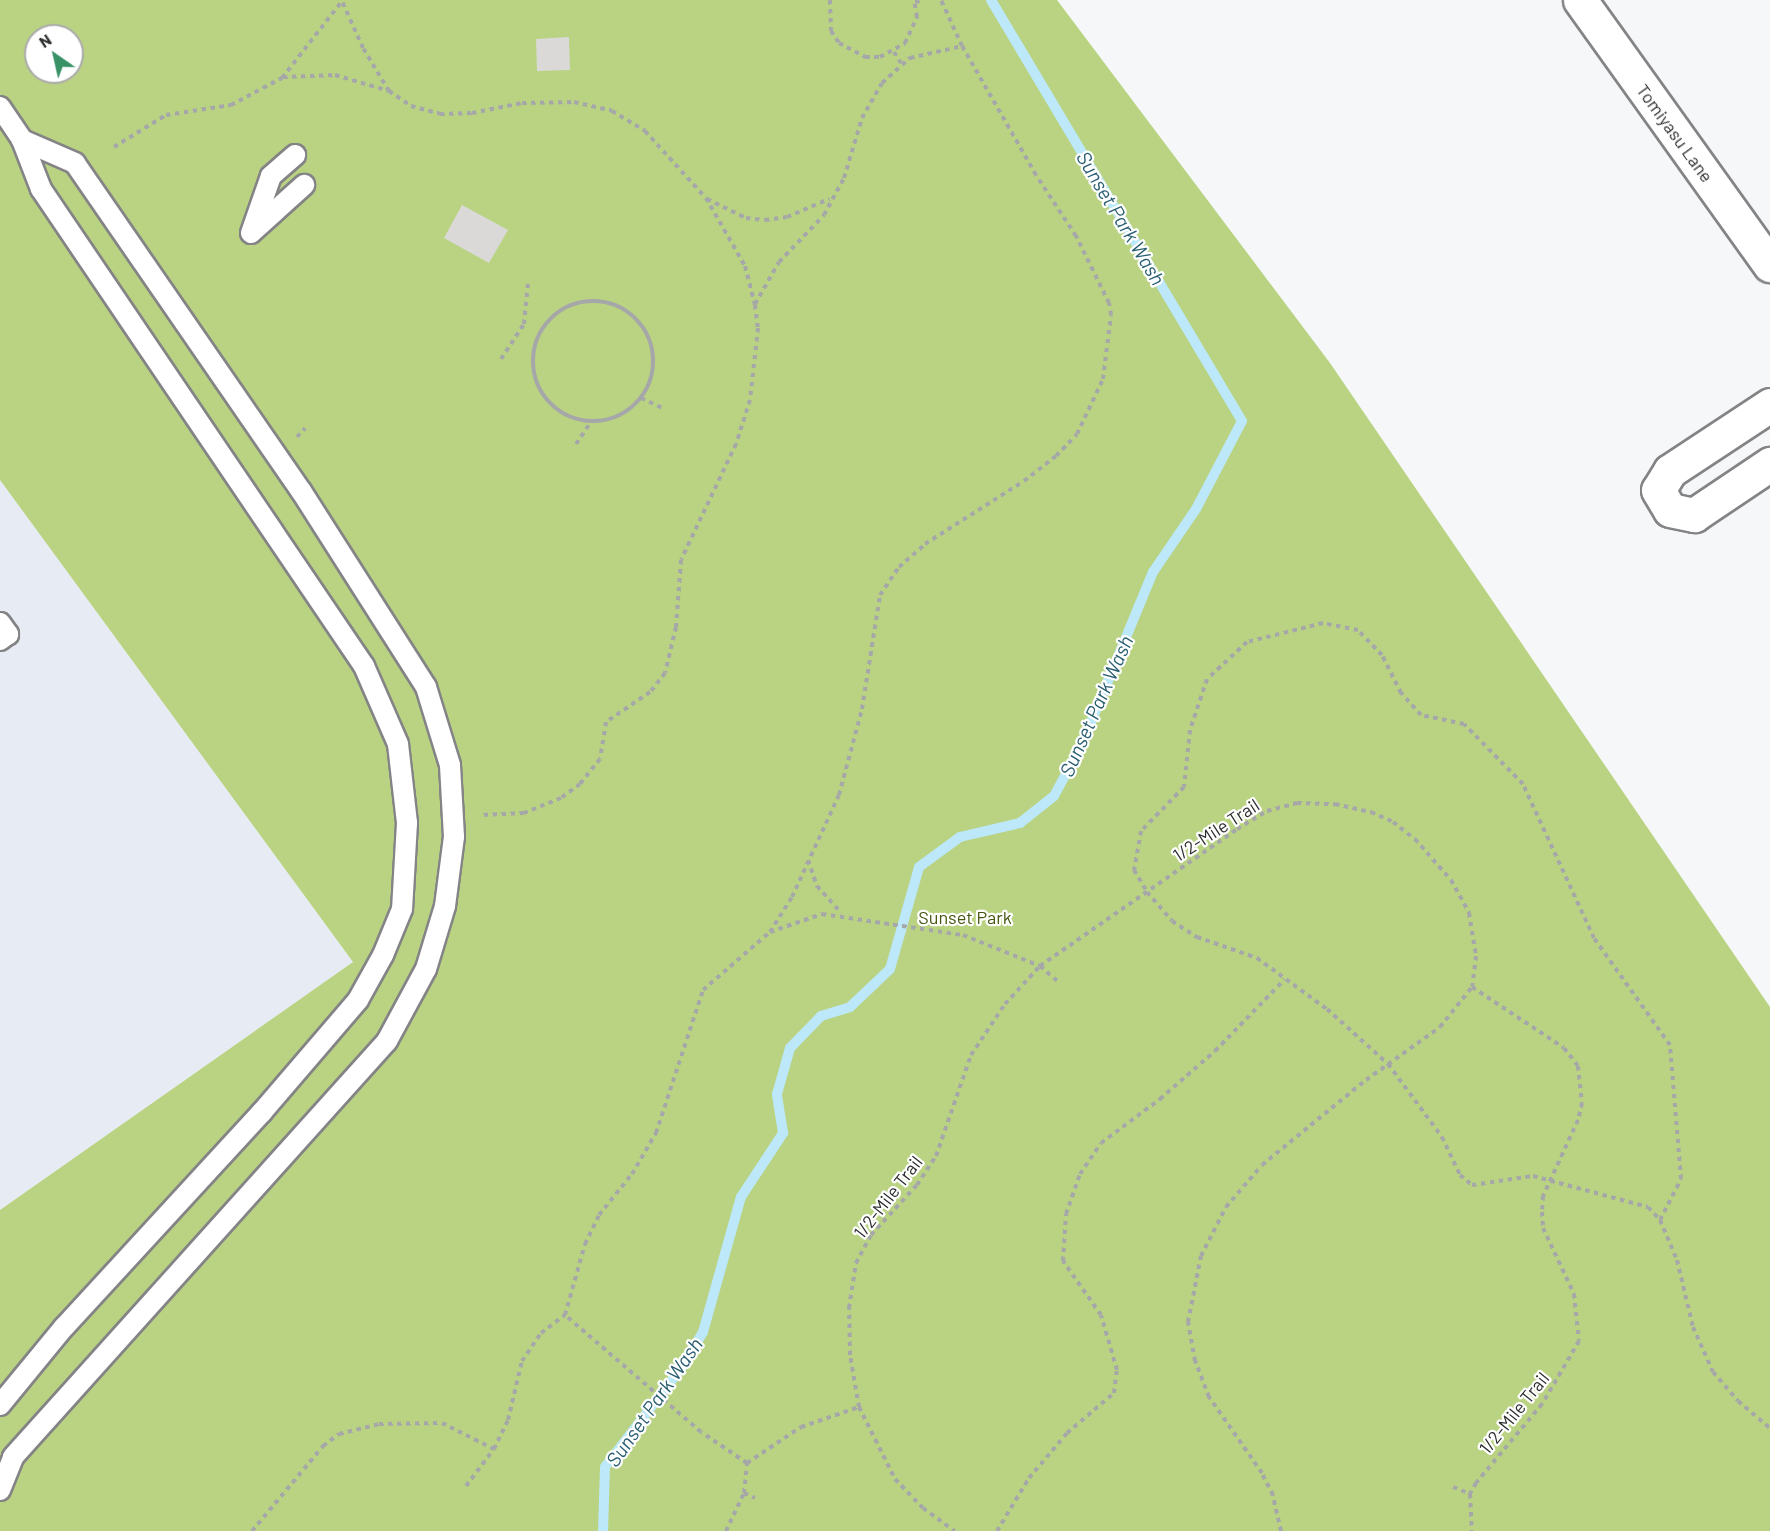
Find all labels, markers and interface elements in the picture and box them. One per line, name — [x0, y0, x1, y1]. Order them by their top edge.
north arrow — [24, 24, 84, 84]
text: N — [35, 29, 54, 51]
street label: Tomiyasu Lane — [1632, 80, 1718, 186]
water label: Sunset Park Wash — [1072, 147, 1170, 289]
water label: Sunset Park Wash — [1054, 632, 1138, 780]
street label: 1/2-Mile Trail — [1169, 794, 1263, 866]
park label: Sunset Park — [918, 906, 1012, 928]
street label: 1/2-Mile Trail — [849, 1151, 927, 1243]
water label: Sunset Park Wash — [601, 1333, 707, 1471]
street label: 1/2-Mile Trail — [1475, 1368, 1553, 1458]

